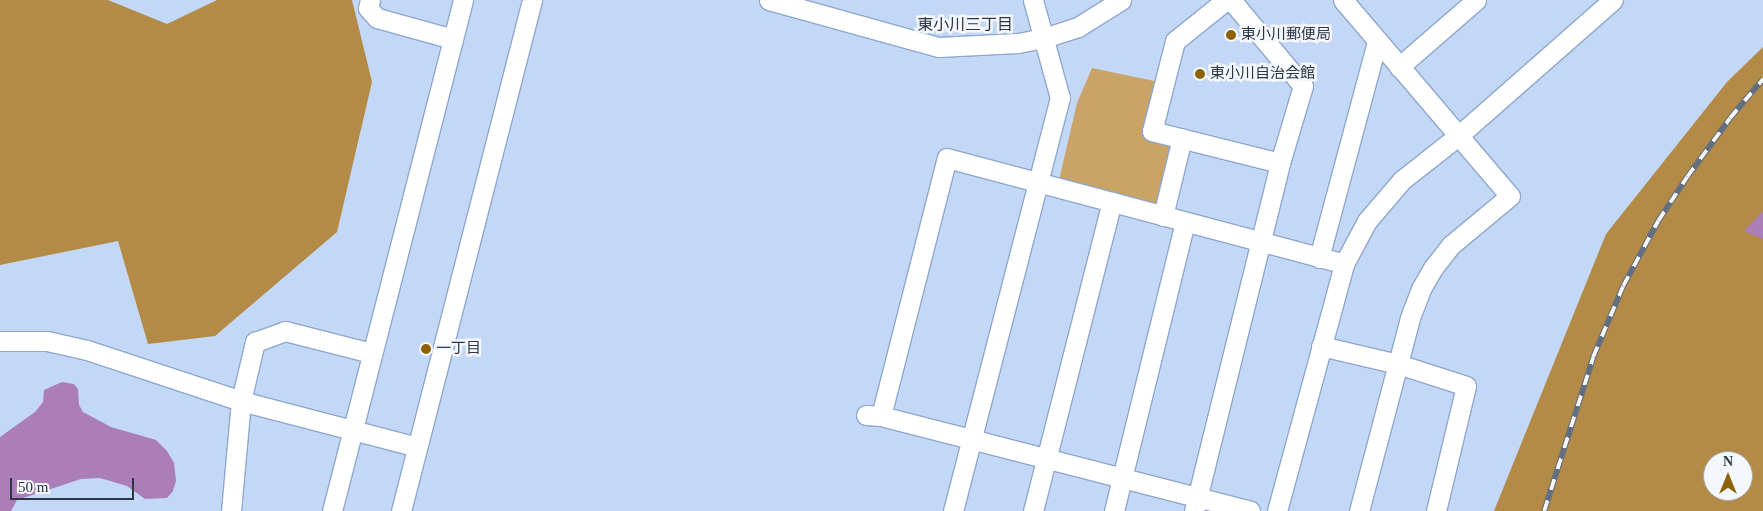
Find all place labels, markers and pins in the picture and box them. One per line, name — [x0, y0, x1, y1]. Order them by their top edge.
place label: 東小川郵便局 — [1241, 26, 1331, 44]
marker: 東小川郵便局 — [1225, 29, 1237, 41]
place label: 東小川自治会館 — [1210, 65, 1315, 83]
marker: 東小川自治会館 — [1194, 68, 1206, 80]
place label: 一丁目 — [436, 340, 481, 358]
marker: 一丁目 — [420, 343, 432, 355]

